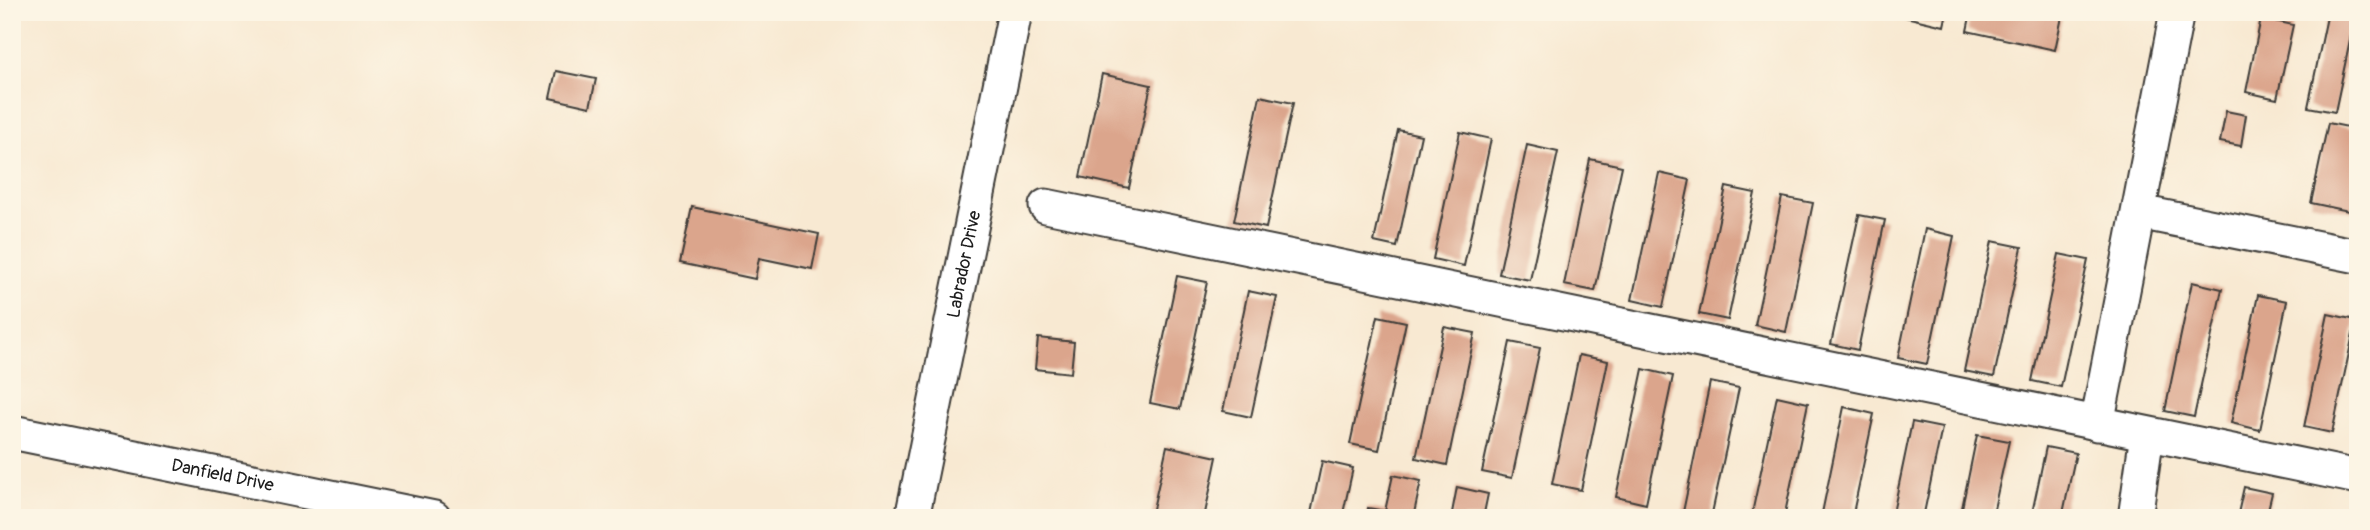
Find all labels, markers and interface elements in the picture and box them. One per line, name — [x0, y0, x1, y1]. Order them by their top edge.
street label: Labrador Drive — [942, 208, 986, 320]
street label: Danfield Drive — [169, 453, 276, 497]

